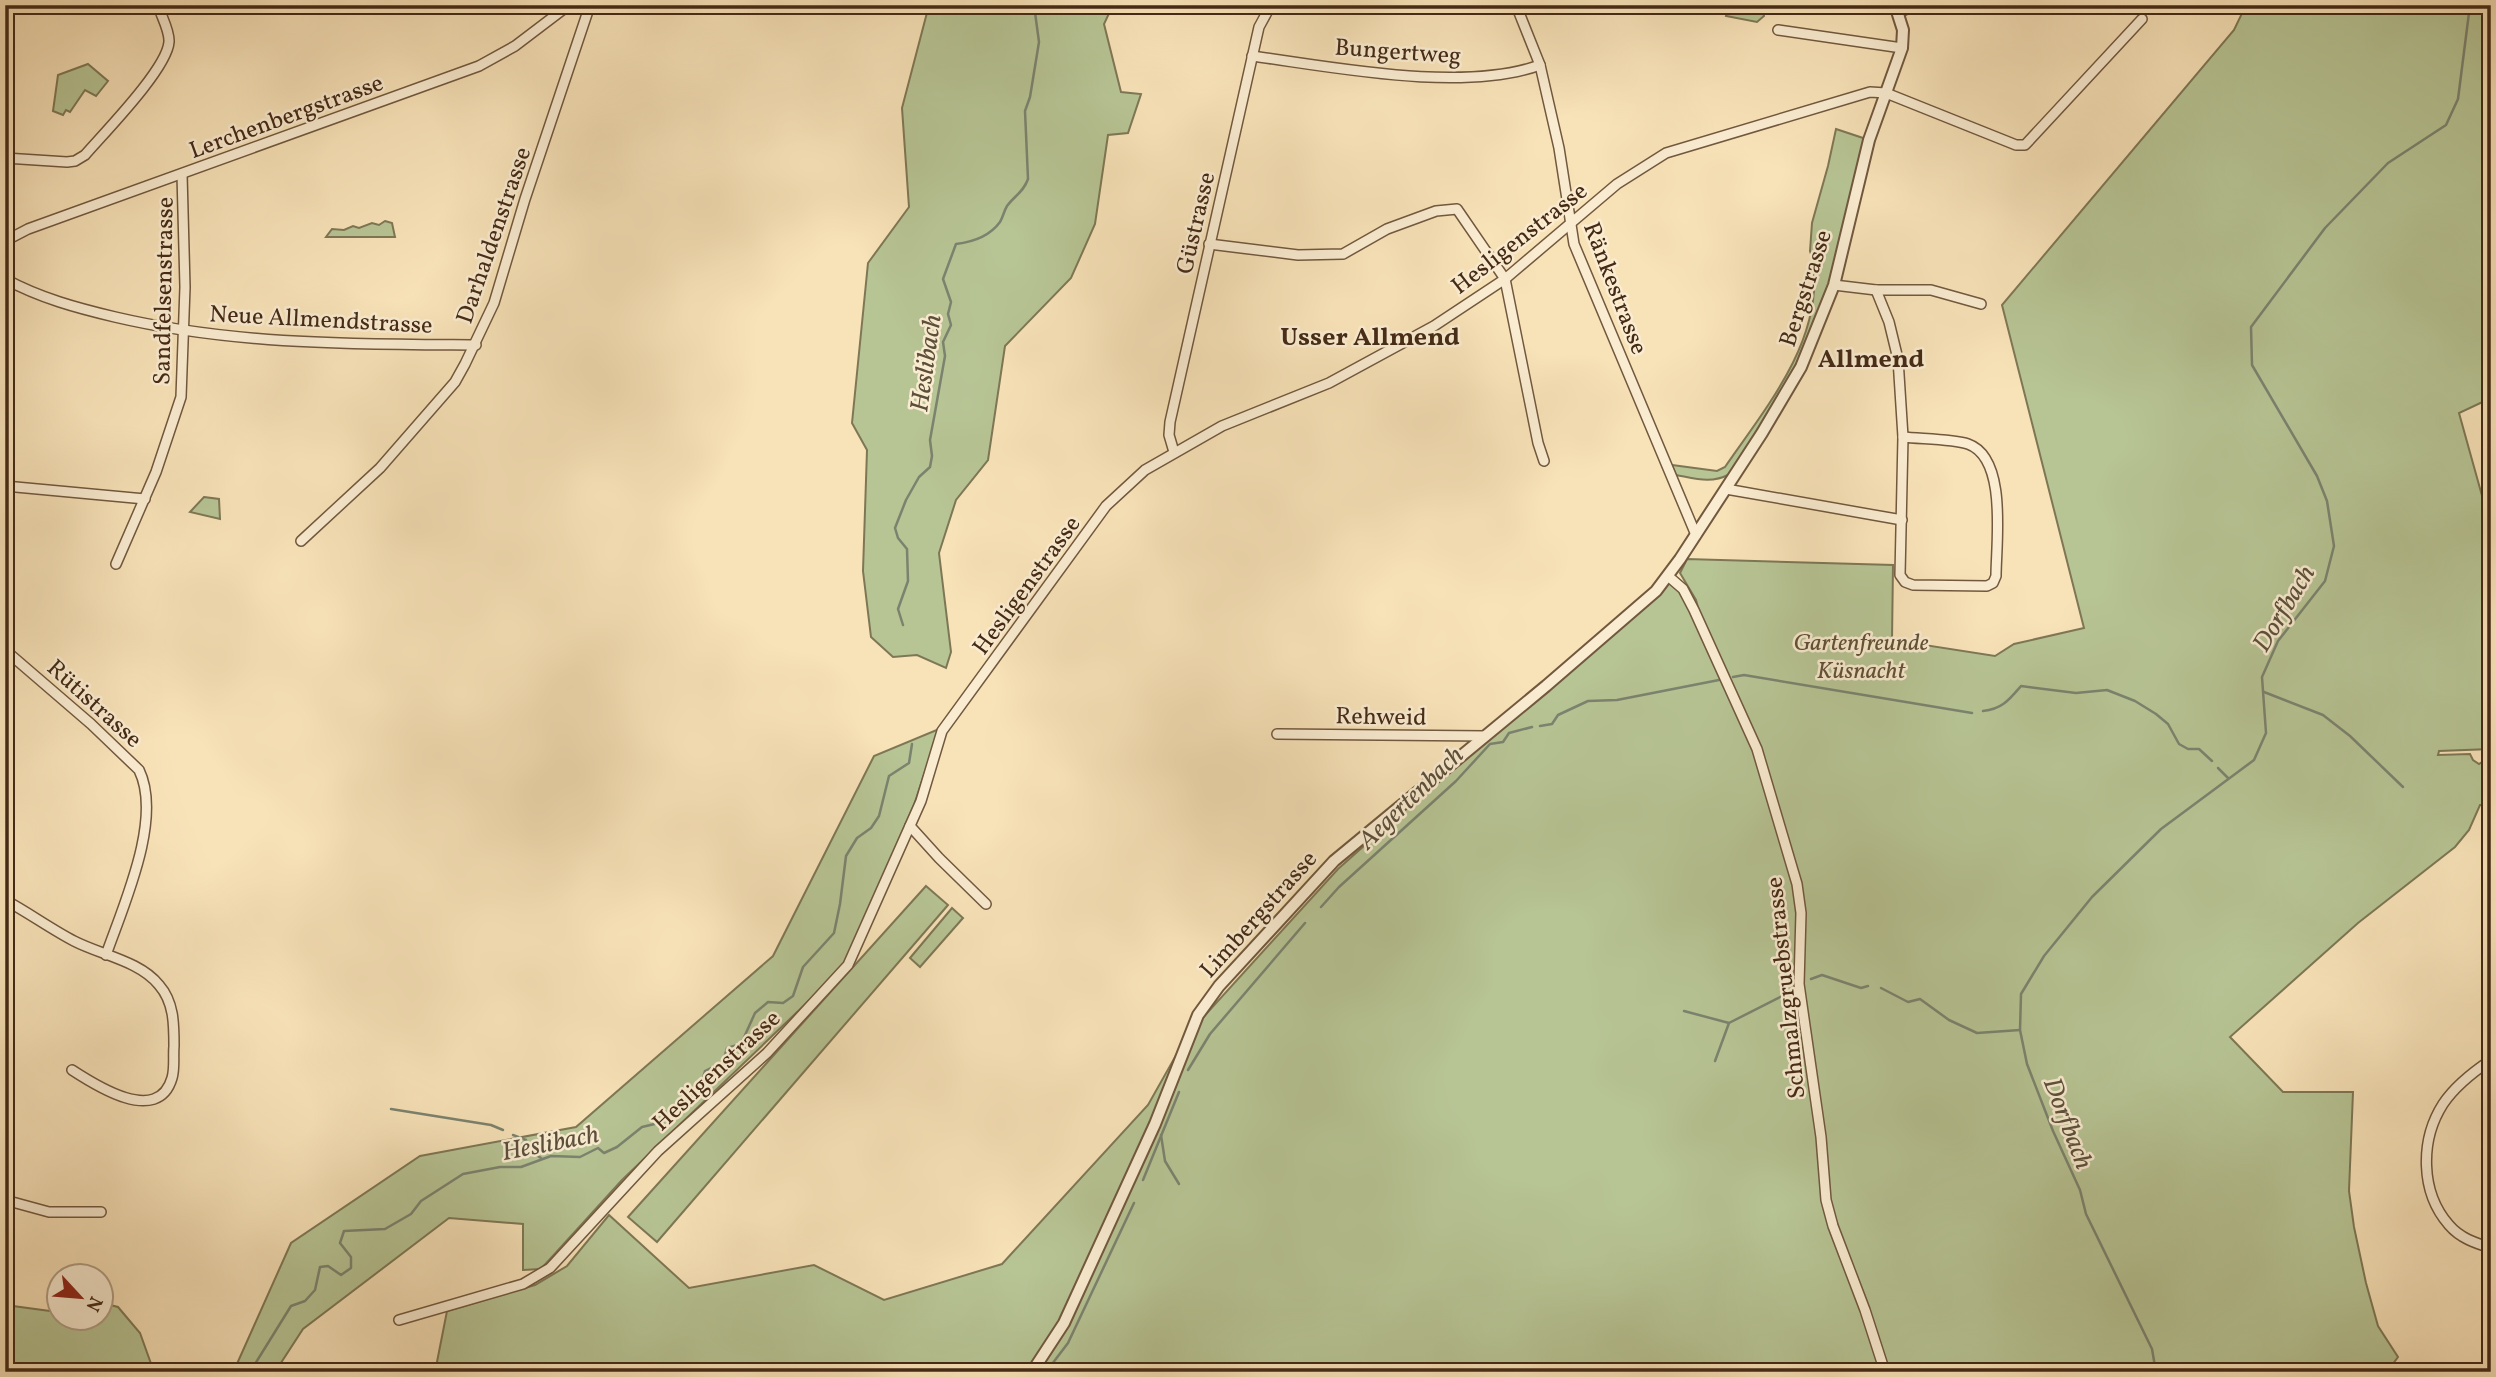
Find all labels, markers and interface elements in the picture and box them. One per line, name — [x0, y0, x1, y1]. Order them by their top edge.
street label: Bungertweg — [1333, 32, 1462, 74]
street label: Lerchenbergstrasse — [185, 67, 389, 169]
street label: Darhaldenstrasse — [449, 143, 541, 329]
street label: Güstrasse — [1169, 169, 1225, 278]
street label: Hesligenstrasse — [1445, 175, 1596, 304]
street label: Sandfelsenstrasse — [146, 197, 184, 386]
street label: Ränkestrasse — [1573, 218, 1655, 360]
street label: Bergstrasse — [1772, 226, 1842, 352]
street label: Neue Allmendstrasse — [209, 298, 433, 344]
water label: Heslibach — [902, 312, 952, 414]
district label: Usser Allmend — [1280, 320, 1460, 356]
district label: Allmend — [1818, 342, 1925, 378]
street label: Hesligenstrasse — [965, 510, 1090, 663]
water label: Dorfbach — [2245, 559, 2325, 659]
park label: Gartenfreunde Küsnacht — [1794, 627, 1929, 689]
street label: Rütistrasse — [38, 652, 149, 757]
street label: Rehweid — [1335, 700, 1427, 736]
water label: Aegertenbach — [1350, 739, 1473, 859]
street label: Limbergstrasse — [1193, 844, 1326, 987]
street label: Schmalzgruebstrasse — [1758, 875, 1816, 1100]
street label: Hesligenstrasse — [646, 1003, 789, 1140]
water label: Dorfbach — [2033, 1073, 2101, 1175]
water label: Heslibach — [499, 1117, 602, 1171]
north arrow — [46, 1262, 116, 1332]
text: N — [79, 1292, 108, 1316]

